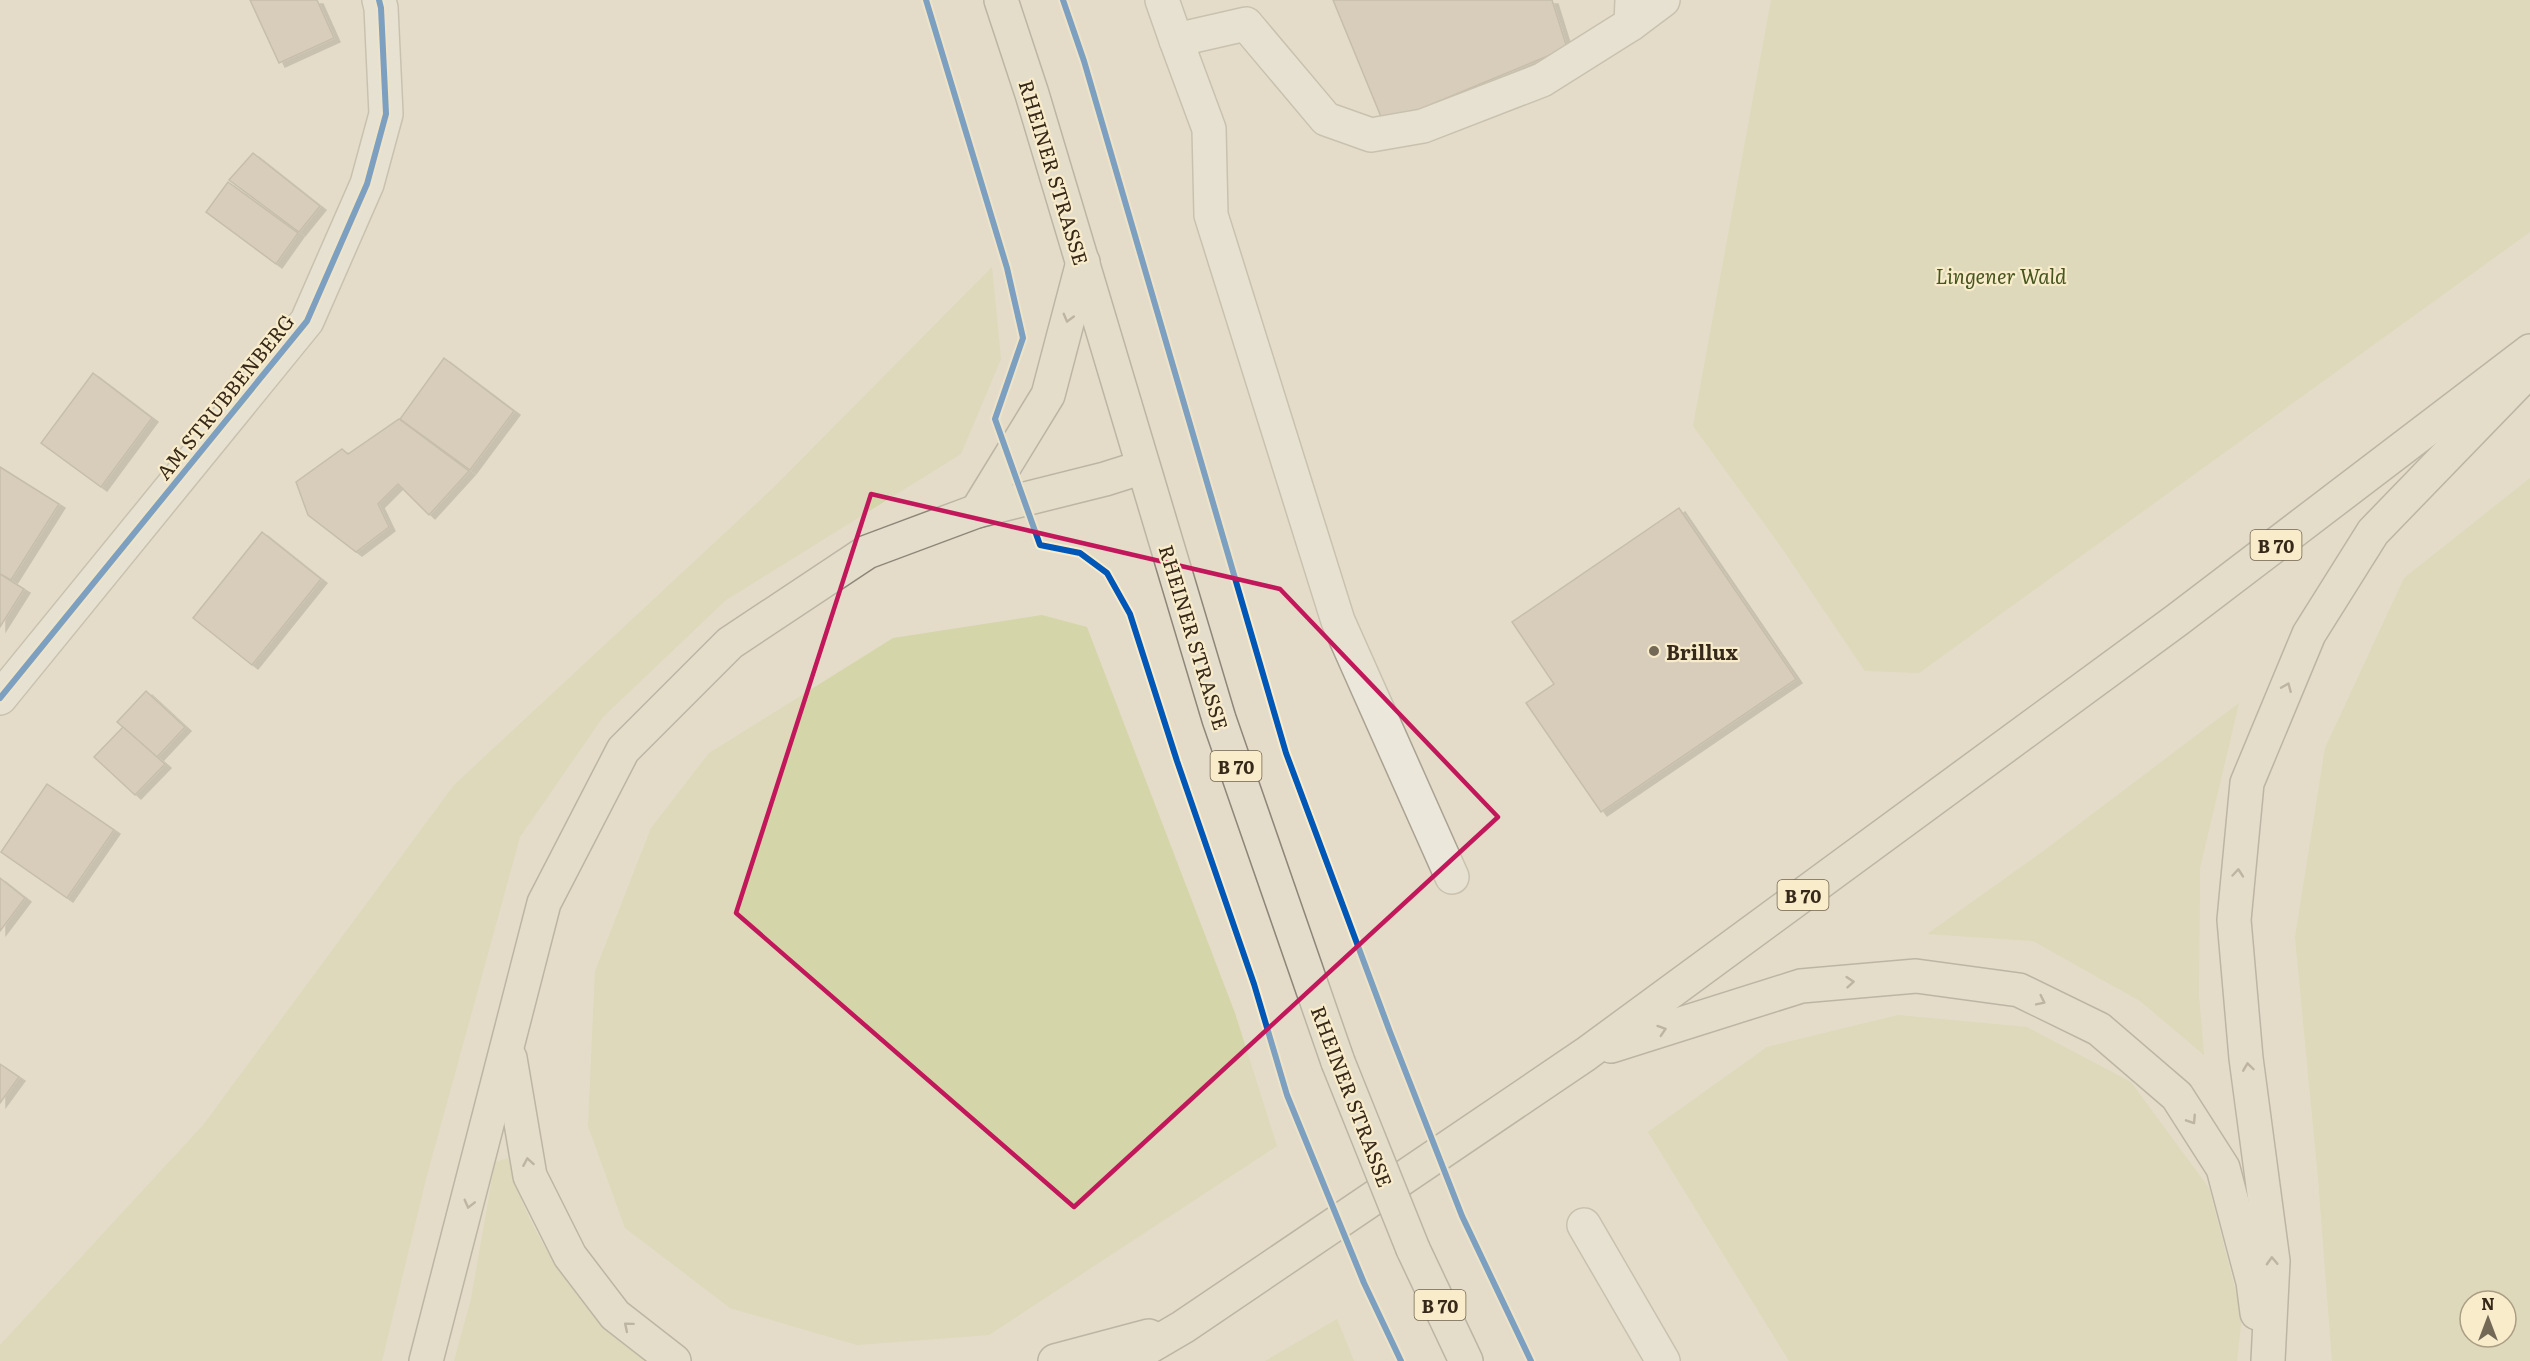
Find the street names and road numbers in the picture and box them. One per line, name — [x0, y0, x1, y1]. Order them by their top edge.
street label: RHEINER STRASSE — [1013, 76, 1097, 268]
street label: AM STRUBBENBERG — [148, 307, 300, 485]
road number: B 70 — [2250, 530, 2302, 560]
street label: RHEINER STRASSE — [1153, 541, 1237, 733]
road number: B 70 — [1210, 751, 1262, 781]
road number: B 70 — [1778, 880, 1828, 910]
street label: RHEINER STRASSE — [1305, 1001, 1401, 1191]
road number: B 70 — [1414, 1290, 1466, 1320]

